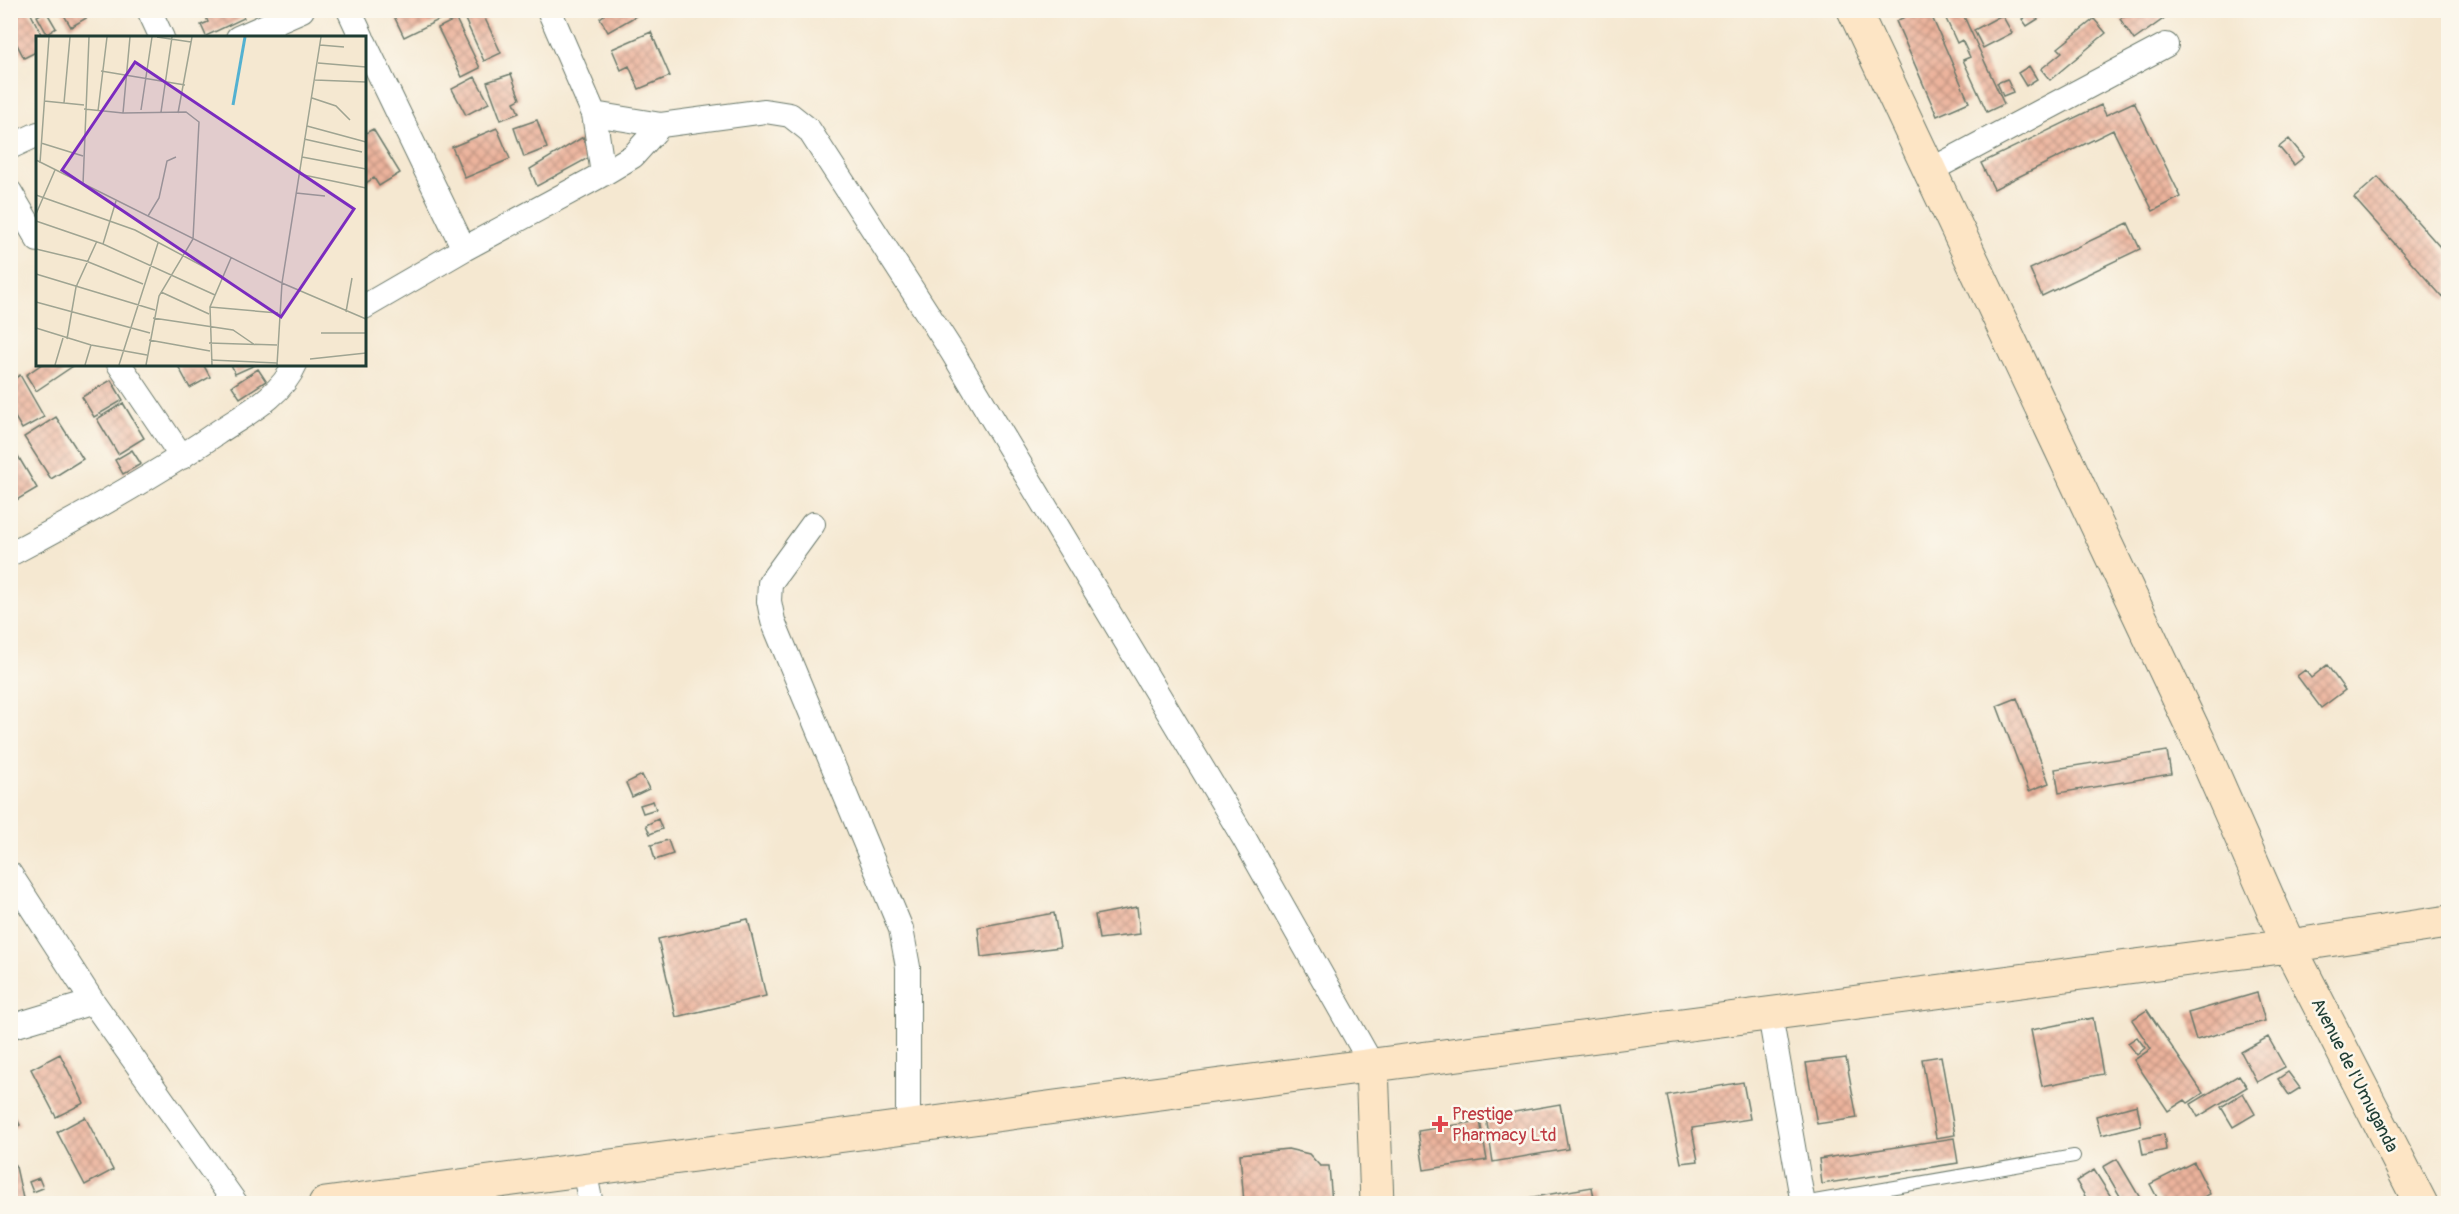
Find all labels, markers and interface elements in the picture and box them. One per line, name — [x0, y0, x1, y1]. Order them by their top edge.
inset map — [36, 36, 366, 366]
street label: Avenue de l'Umuganda — [2306, 994, 2403, 1156]
place label: Prestige Pharmacy Ltd — [1452, 1103, 1557, 1147]
marker: Prestige Pharmacy Ltd — [1433, 1117, 1447, 1131]

